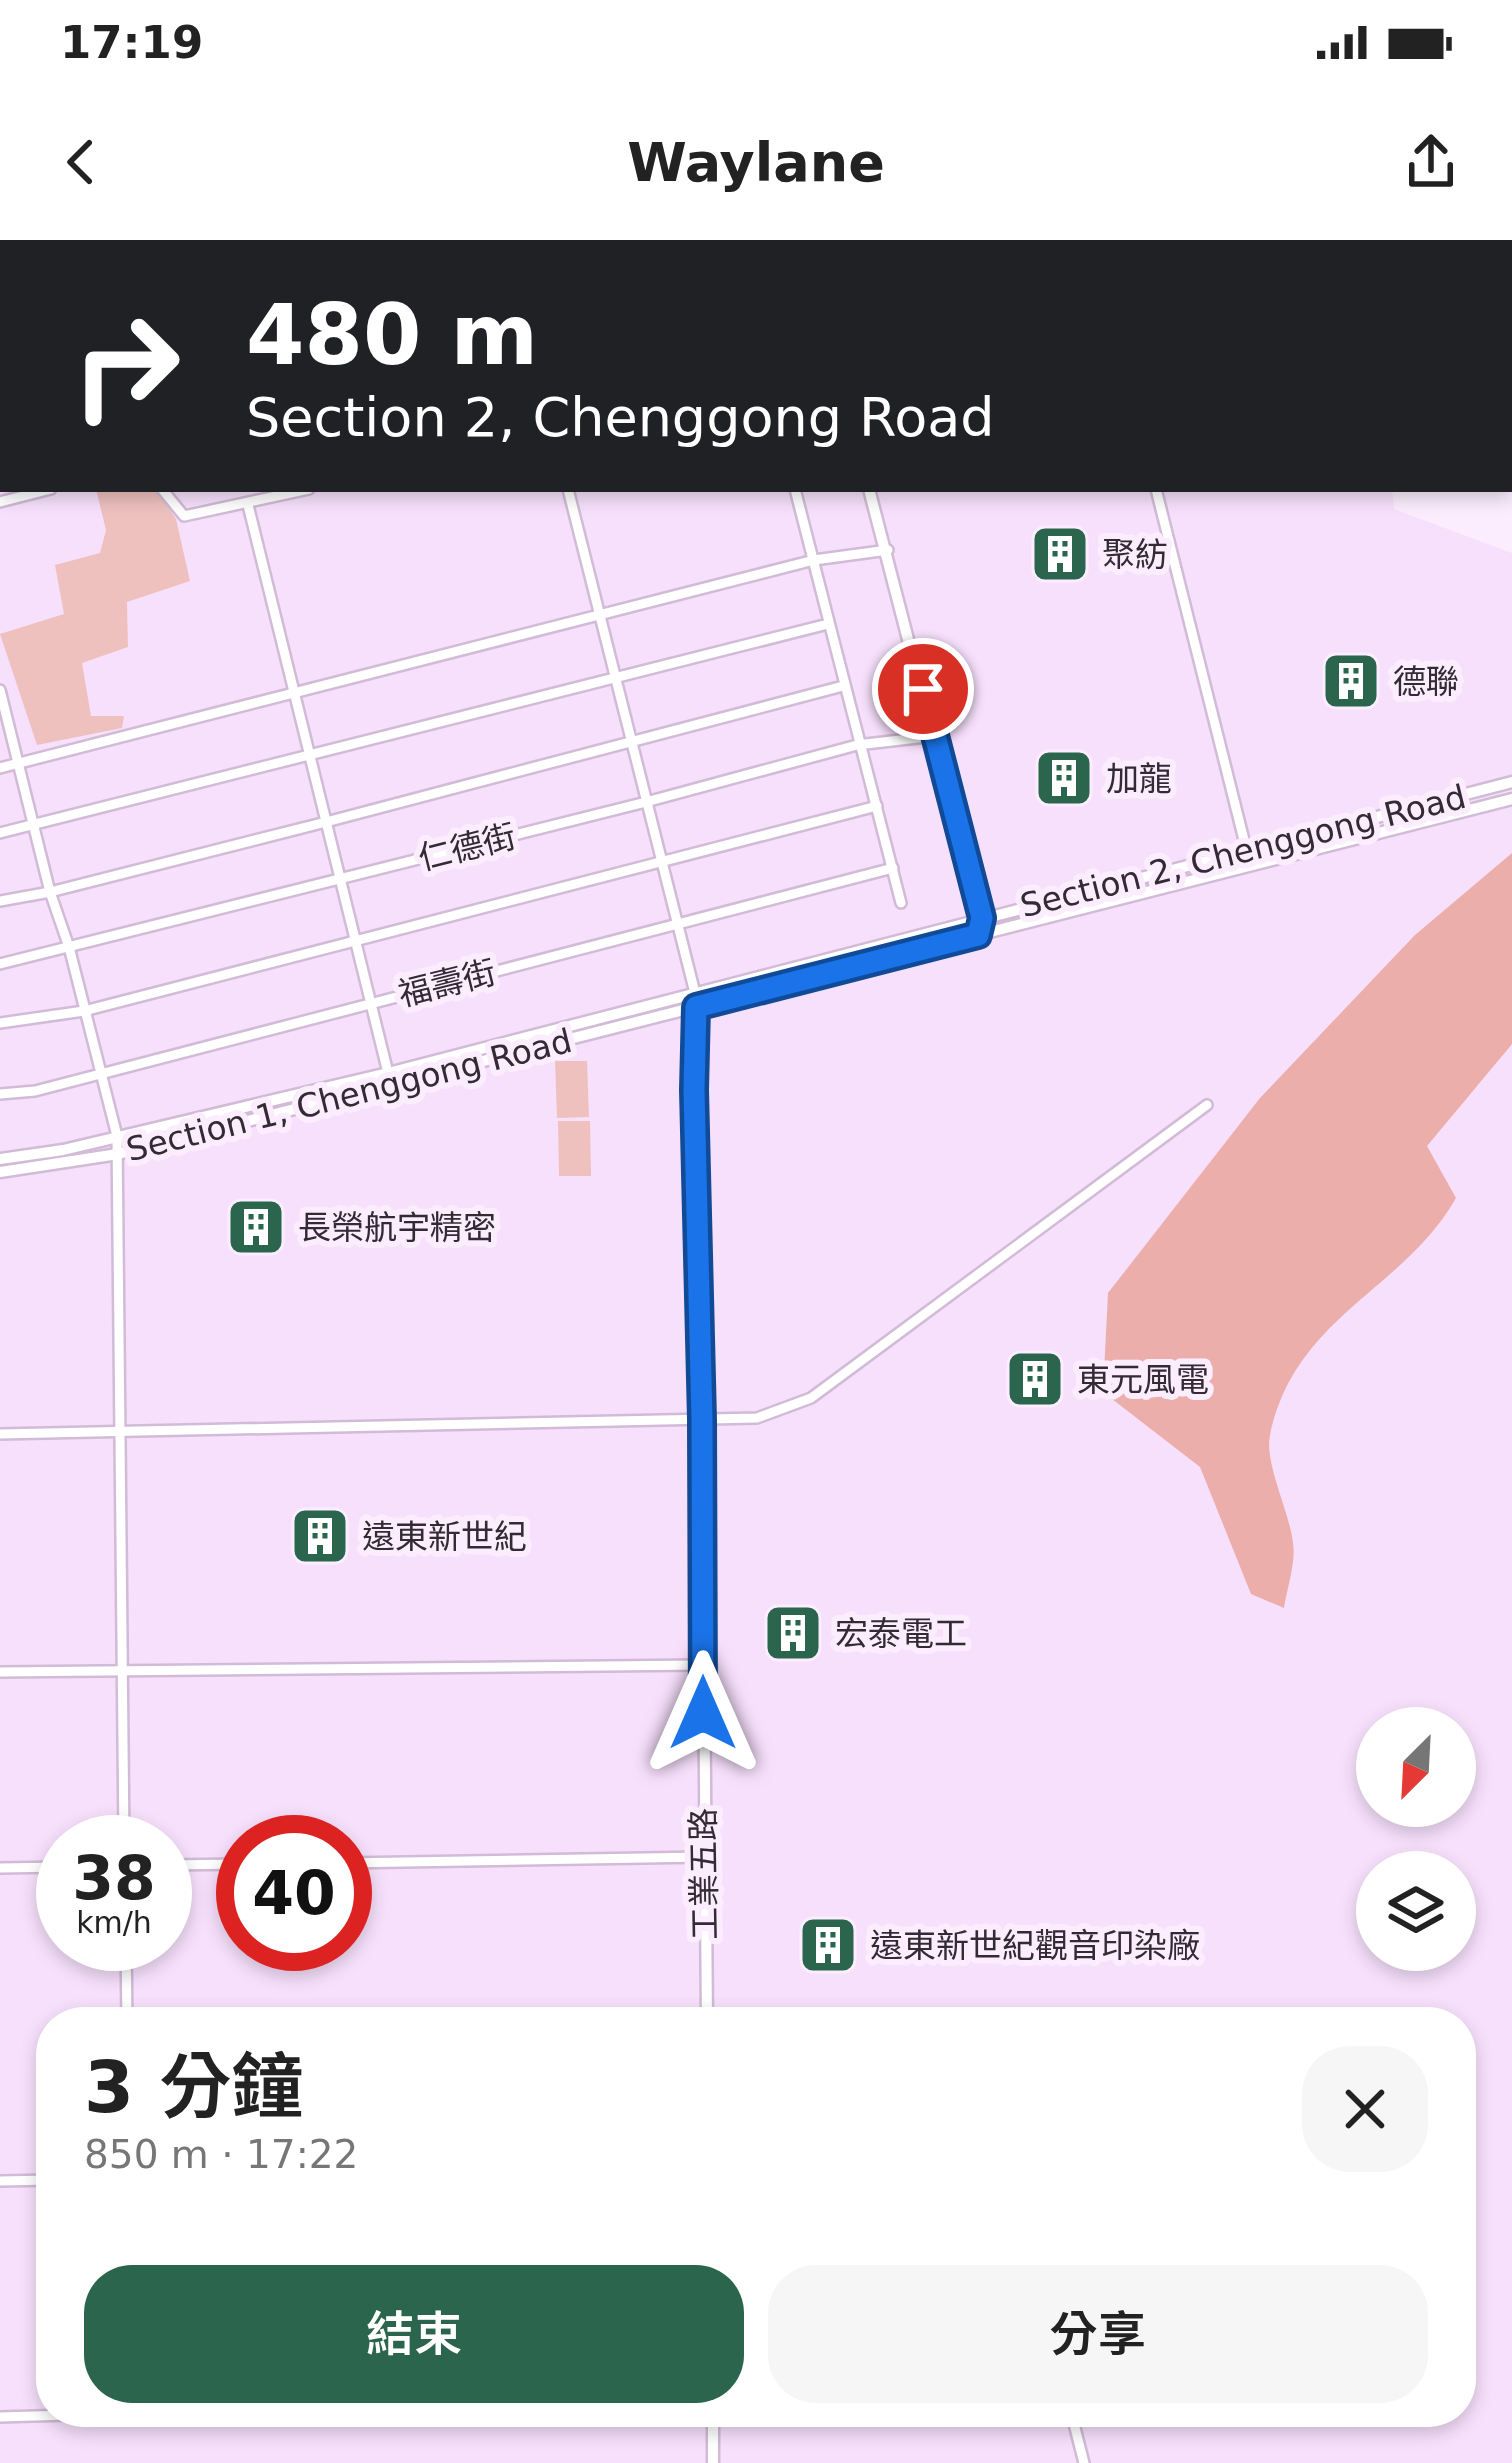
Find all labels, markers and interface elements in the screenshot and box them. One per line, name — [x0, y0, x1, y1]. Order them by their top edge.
text: 17:19 — [60, 16, 203, 69]
icon: back — [48, 129, 114, 195]
icon: share — [1398, 129, 1464, 195]
text: Waylane — [627, 131, 885, 194]
text: 480 m — [246, 286, 538, 384]
icon: right — [48, 288, 204, 444]
text: Section 2, Chenggong Road — [246, 386, 995, 449]
building icon: 聚紡 — [1029, 523, 1091, 585]
place label: 聚紡 — [1102, 535, 1168, 574]
pin — [872, 638, 974, 740]
building icon: 德聯 — [1320, 650, 1382, 712]
icon: arrive — [890, 656, 956, 722]
place label: 德聯 — [1393, 662, 1459, 701]
building icon: 加龍 — [1033, 747, 1095, 809]
place label: 加龍 — [1106, 759, 1172, 798]
street label: Section 2, Chenggong Road — [1016, 777, 1470, 925]
street label: 仁德街 — [414, 816, 520, 878]
street label: 福壽街 — [394, 952, 500, 1014]
street label: Section 1, Chenggong Road — [122, 1021, 576, 1169]
building icon: 長榮航宇精密 — [225, 1196, 287, 1258]
place label: 長榮航宇精密 — [298, 1208, 496, 1247]
building icon: 東元風電 — [1004, 1348, 1066, 1410]
place label: 東元風電 — [1077, 1360, 1209, 1399]
building icon: 遠東新世紀 — [289, 1505, 351, 1567]
place label: 遠東新世紀 — [362, 1517, 527, 1556]
building icon: 宏泰電工 — [762, 1602, 824, 1664]
place label: 宏泰電工 — [835, 1614, 967, 1653]
position arrow — [640, 1650, 766, 1776]
north arrow — [1356, 1707, 1476, 1827]
map controls — [1356, 1707, 1476, 1971]
street label: 工業五路 — [683, 1808, 725, 1940]
speed limit sign: 40 — [216, 1815, 372, 1971]
text: 38 — [72, 1843, 156, 1913]
button: layers — [1356, 1851, 1476, 1971]
text: km/h — [76, 1905, 152, 1940]
building icon: 遠東新世紀觀音印染廠 — [797, 1914, 859, 1976]
place label: 遠東新世紀觀音印染廠 — [870, 1926, 1200, 1965]
text: 3 分鐘 — [84, 2045, 303, 2129]
button: close — [1302, 2046, 1428, 2172]
text: 850 m · 17:22 — [84, 2132, 358, 2177]
button: 結束 — [84, 2265, 744, 2403]
button: 分享 — [768, 2265, 1428, 2403]

